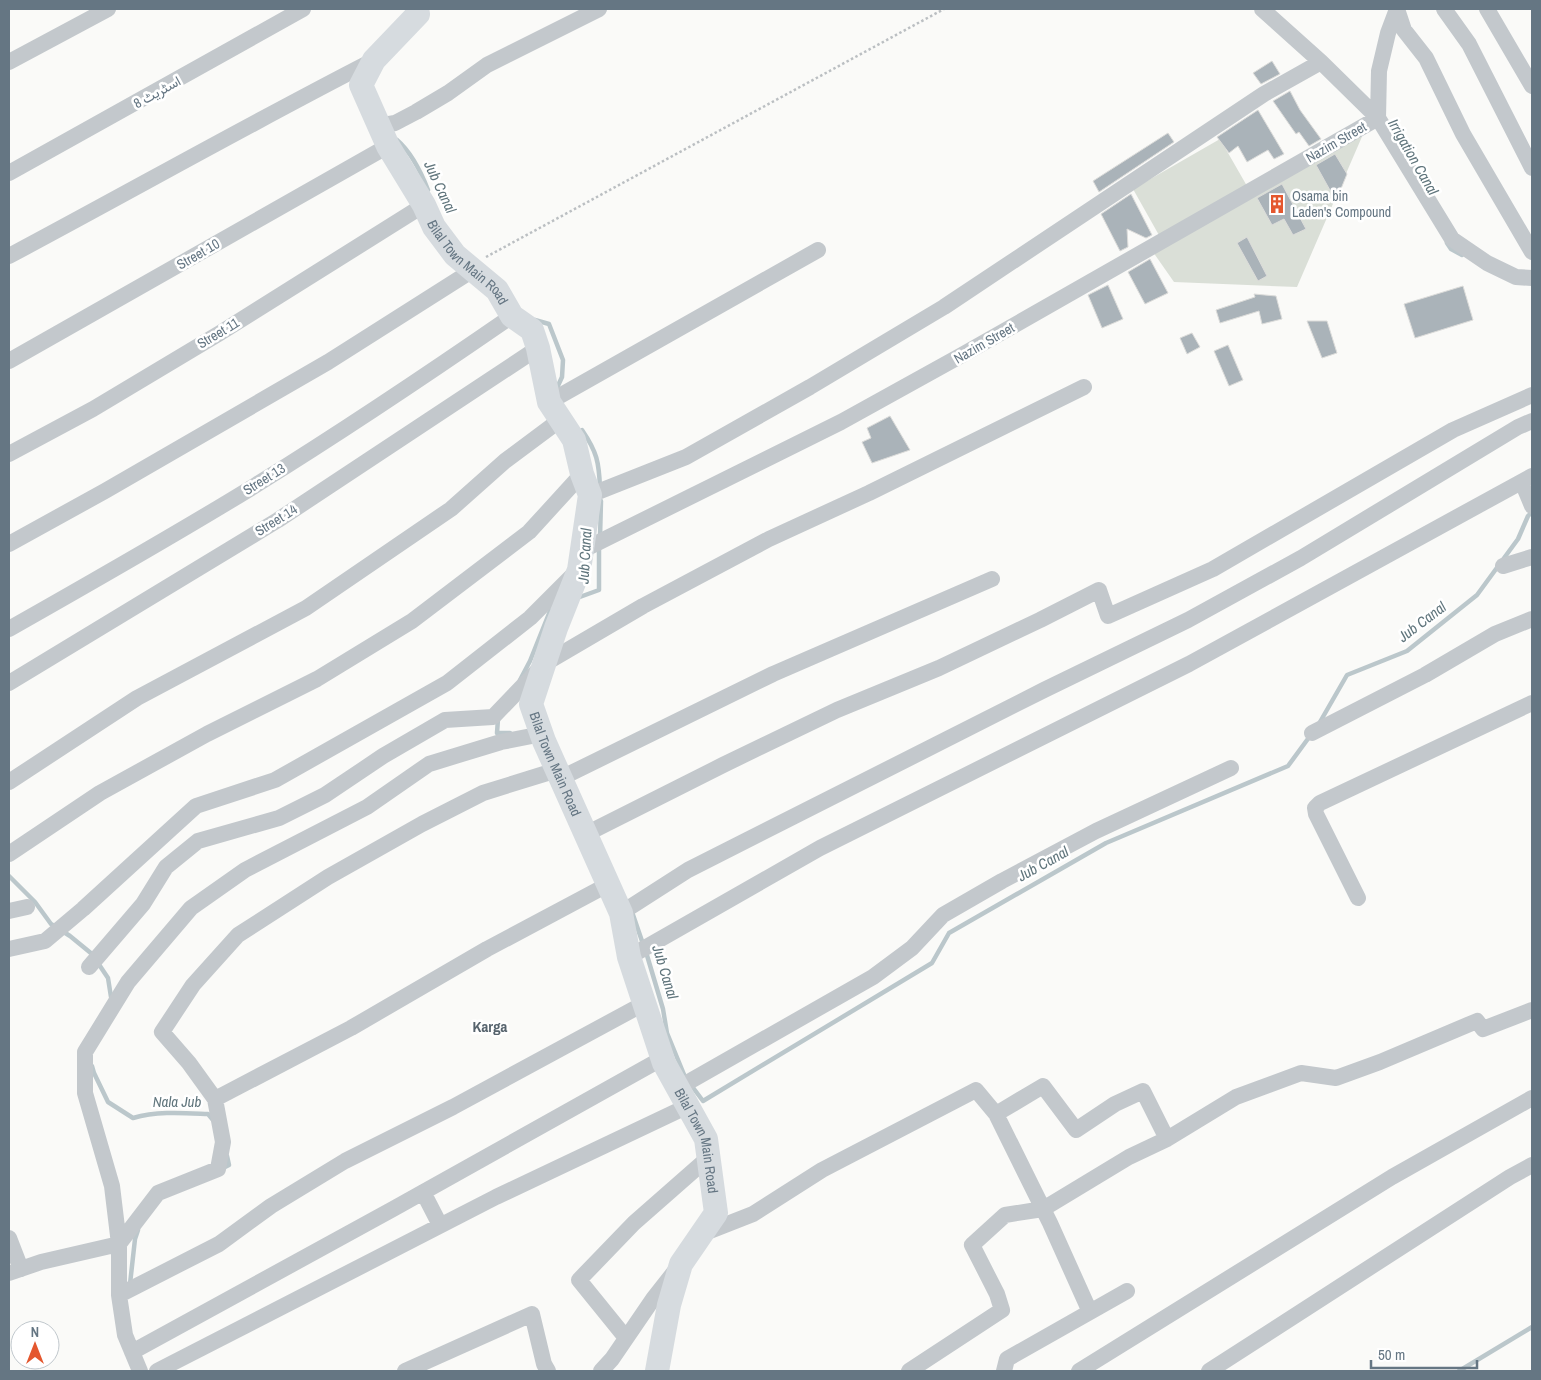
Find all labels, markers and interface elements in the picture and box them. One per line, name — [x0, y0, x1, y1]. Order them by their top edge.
street label: اسٹریٹ 8 — [130, 72, 184, 112]
water label: Irrigation Canal — [1383, 115, 1444, 199]
street label: Nazim Street — [1302, 117, 1370, 167]
water label: Jub Canal — [419, 156, 462, 217]
place label: Osama bin Laden's Compound — [1292, 187, 1391, 221]
building icon: Osama bin Laden's Compound — [1266, 193, 1288, 215]
street label: Bilal Town Main Road — [423, 217, 512, 308]
street label: Street 10 — [173, 235, 223, 273]
street label: Street 11 — [194, 313, 243, 353]
street label: Nazim Street — [950, 318, 1018, 368]
street label: Street 13 — [239, 459, 289, 499]
street label: Street 14 — [251, 500, 301, 540]
water label: Jub Canal — [573, 528, 596, 585]
water label: Jub Canal — [1392, 596, 1450, 647]
street label: Bilal Town Main Road — [525, 709, 585, 819]
water label: Jub Canal — [1013, 841, 1072, 887]
water label: Jub Canal — [647, 941, 684, 1002]
district label: Karga — [473, 1016, 508, 1037]
street label: Bilal Town Main Road — [671, 1085, 722, 1194]
water label: Nala Jub — [153, 1091, 201, 1112]
north arrow — [10, 1320, 60, 1370]
text: N — [31, 1323, 39, 1341]
scale bar — [1371, 1338, 1477, 1370]
text: 50 m — [1378, 1344, 1405, 1365]

